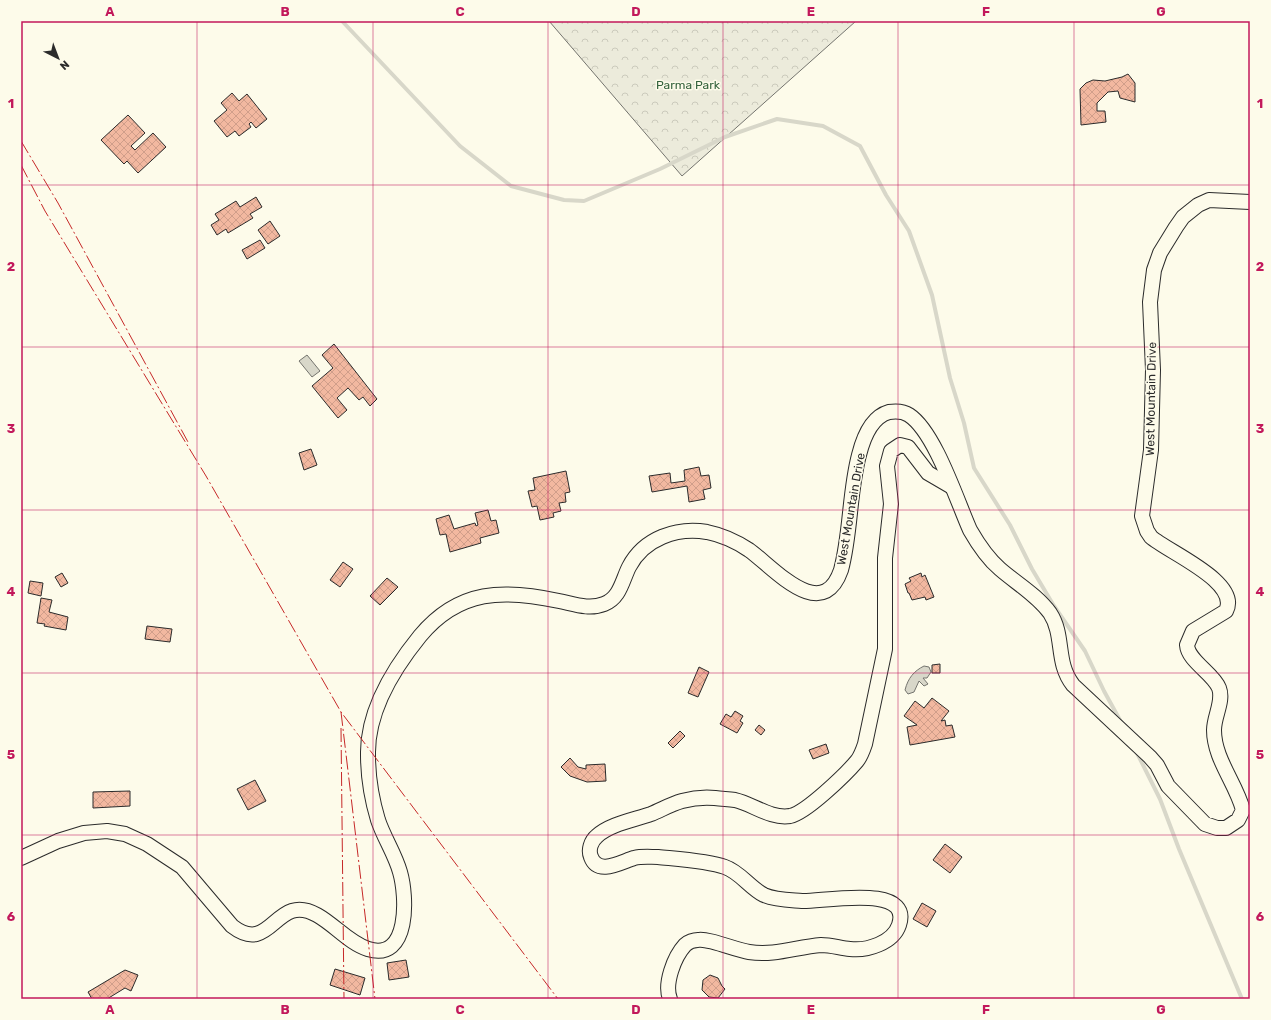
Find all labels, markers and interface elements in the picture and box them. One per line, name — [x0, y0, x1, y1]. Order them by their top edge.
text: A — [105, 4, 115, 19]
text: B — [280, 4, 290, 19]
text: C — [455, 4, 465, 19]
text: D — [631, 4, 641, 19]
text: E — [807, 4, 815, 19]
text: F — [982, 4, 990, 19]
text: G — [1156, 4, 1166, 19]
north arrow — [38, 38, 78, 78]
text: N — [57, 58, 72, 73]
park label: Parma Park — [656, 78, 721, 92]
text: 1 — [8, 96, 14, 111]
text: 1 — [1257, 96, 1263, 111]
text: 2 — [7, 259, 15, 274]
text: 2 — [1256, 259, 1264, 274]
street label: West Mountain Drive — [1143, 342, 1159, 456]
text: 3 — [7, 421, 16, 436]
text: 3 — [1256, 421, 1265, 436]
street label: West Mountain Drive — [834, 451, 868, 566]
text: 4 — [7, 584, 16, 599]
text: 4 — [1256, 584, 1265, 599]
text: 5 — [7, 747, 15, 762]
text: 5 — [1256, 747, 1264, 762]
text: 6 — [7, 909, 16, 924]
text: 6 — [1256, 909, 1265, 924]
text: A — [105, 1002, 115, 1017]
text: B — [280, 1002, 290, 1017]
text: C — [455, 1002, 465, 1017]
text: D — [631, 1002, 641, 1017]
text: E — [807, 1002, 815, 1017]
text: F — [982, 1002, 990, 1017]
text: G — [1156, 1002, 1166, 1017]

